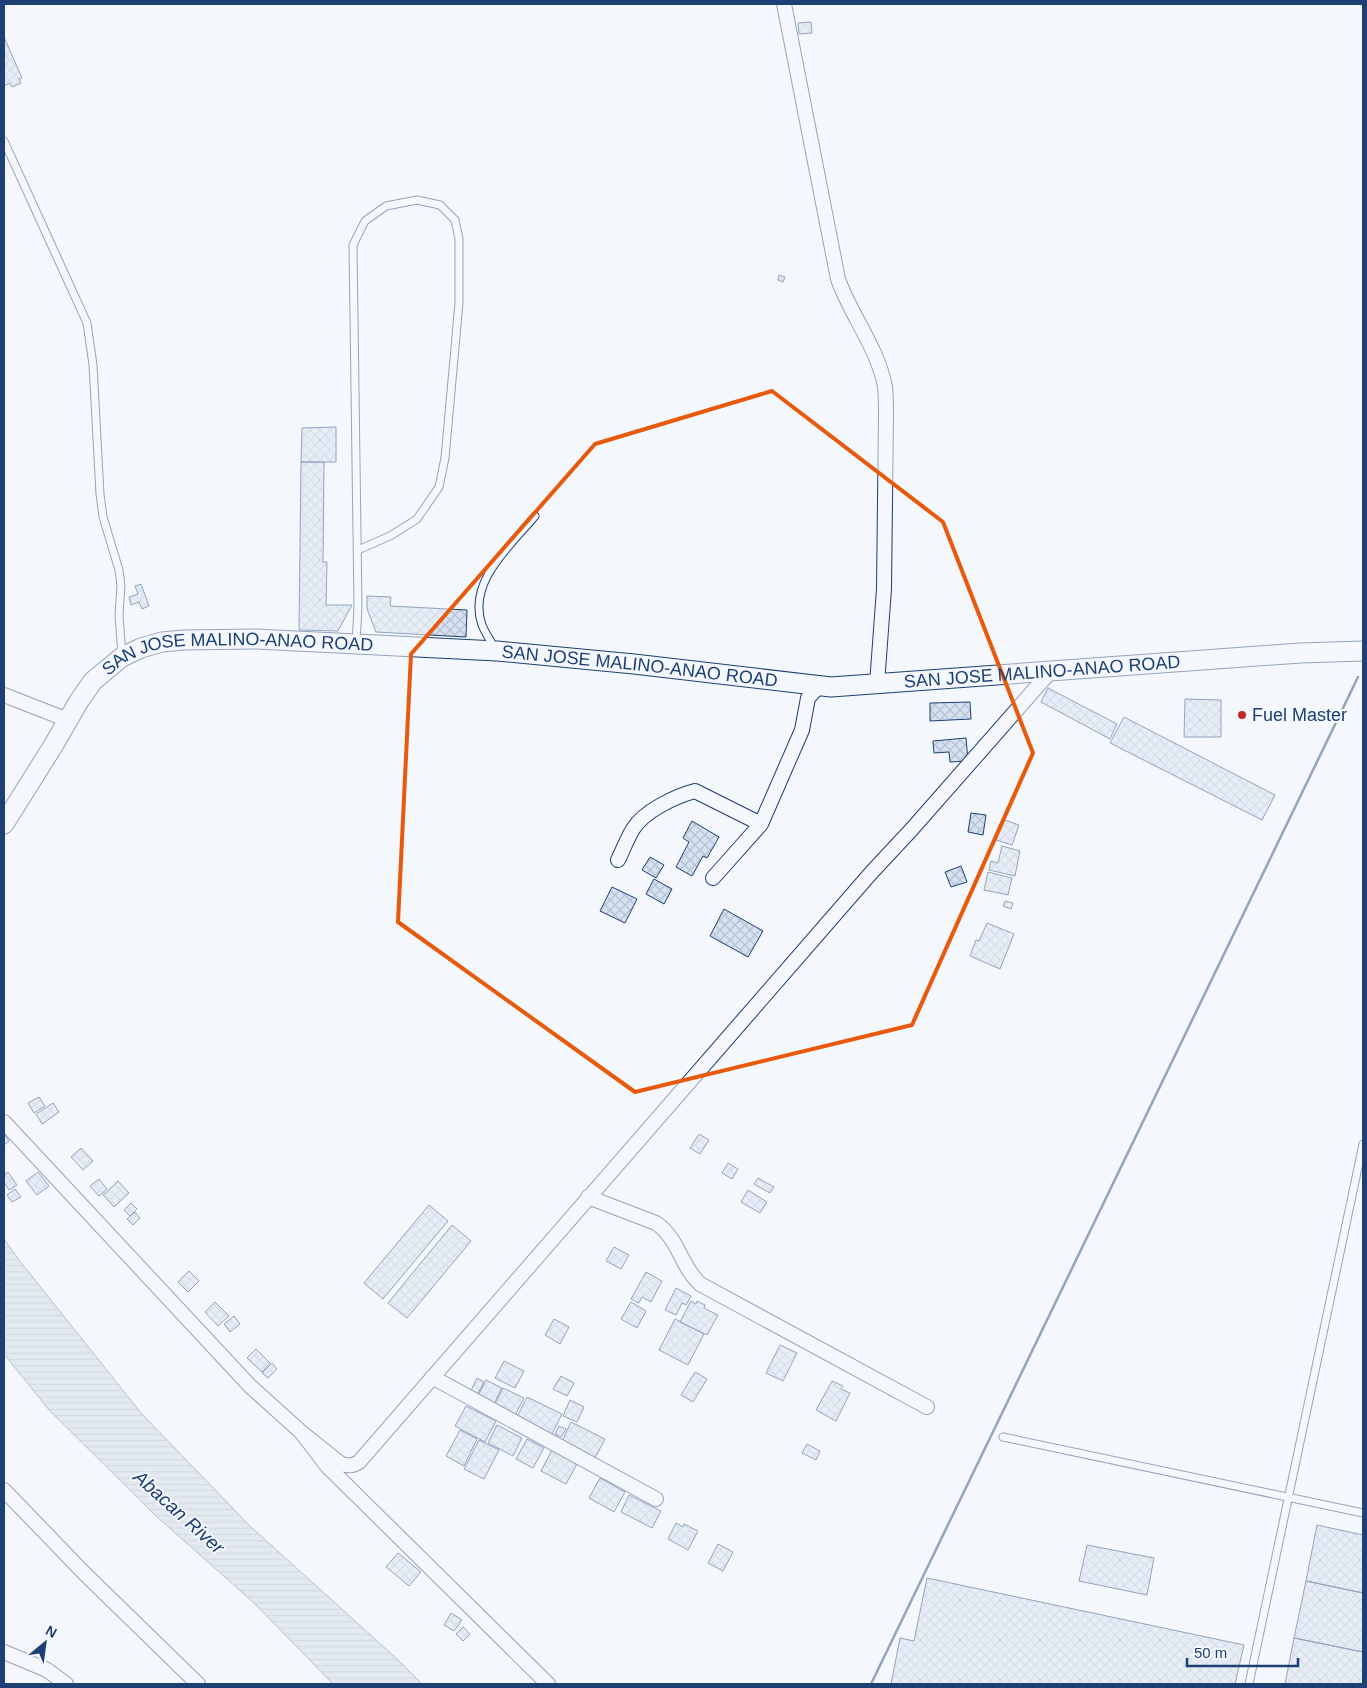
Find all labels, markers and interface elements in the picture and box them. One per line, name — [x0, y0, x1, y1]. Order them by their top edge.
street label: SAN JOSE MALINO-ANAO ROAD — [98, 629, 374, 679]
street label: SAN JOSE MALINO-ANAO ROAD — [501, 642, 779, 691]
street label: SAN JOSE MALINO-ANAO ROAD — [903, 652, 1181, 692]
place label: Fuel Master — [1252, 705, 1347, 725]
marker: Fuel Master — [1236, 709, 1248, 721]
water label: Abacan River — [129, 1465, 229, 1558]
north arrow — [20, 1618, 70, 1668]
text: N — [43, 1622, 60, 1641]
scale bar — [1187, 1636, 1298, 1668]
text: 50 m — [1194, 1644, 1227, 1661]

